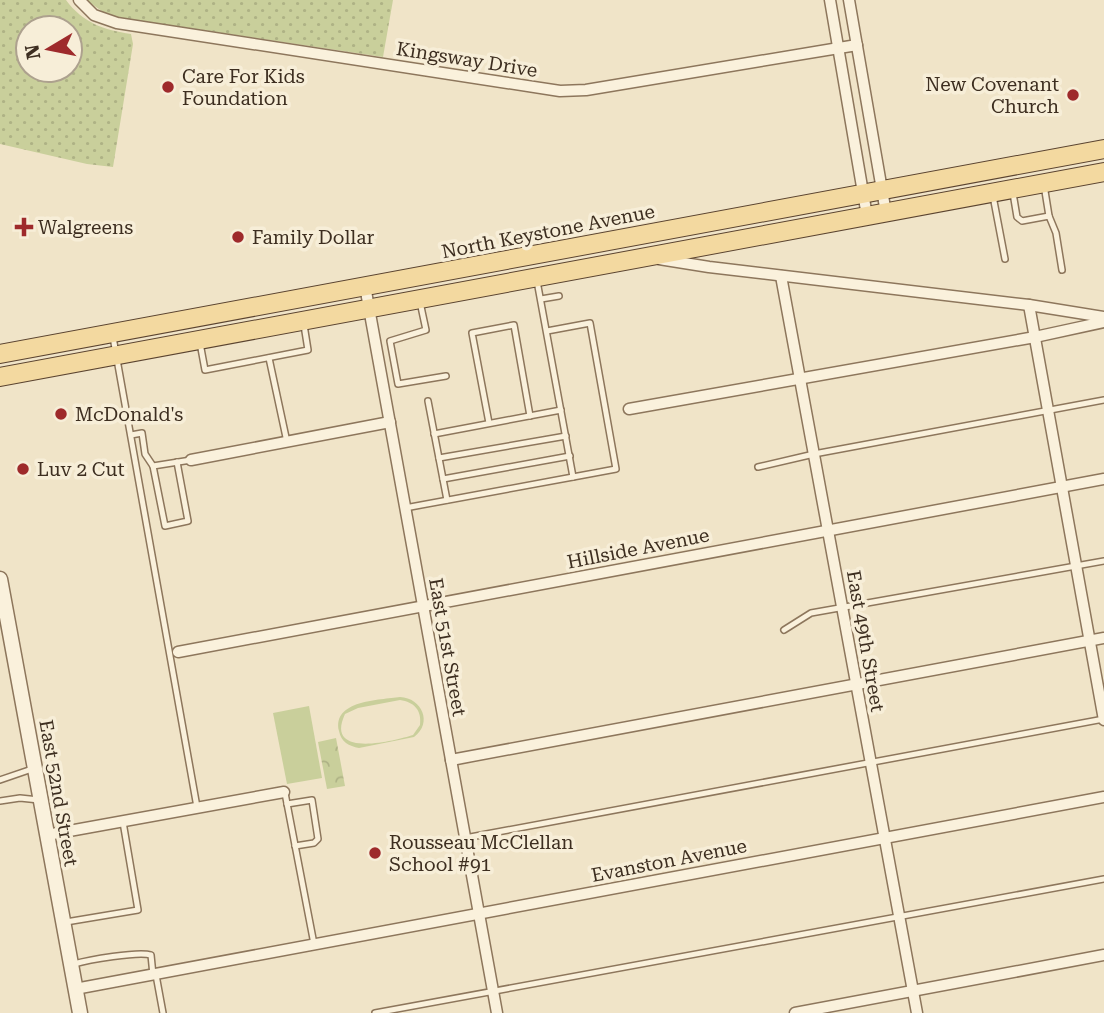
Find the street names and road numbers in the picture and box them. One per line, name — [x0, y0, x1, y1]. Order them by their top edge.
street label: Kingsway Drive — [395, 37, 539, 82]
street label: North Keystone Avenue — [439, 200, 657, 263]
street label: Hillside Avenue — [565, 523, 711, 574]
street label: East 49th Street — [842, 568, 889, 714]
street label: East 51st Street — [424, 576, 471, 718]
street label: East 52nd Street — [34, 718, 83, 868]
street label: Evanston Avenue — [589, 834, 749, 887]

